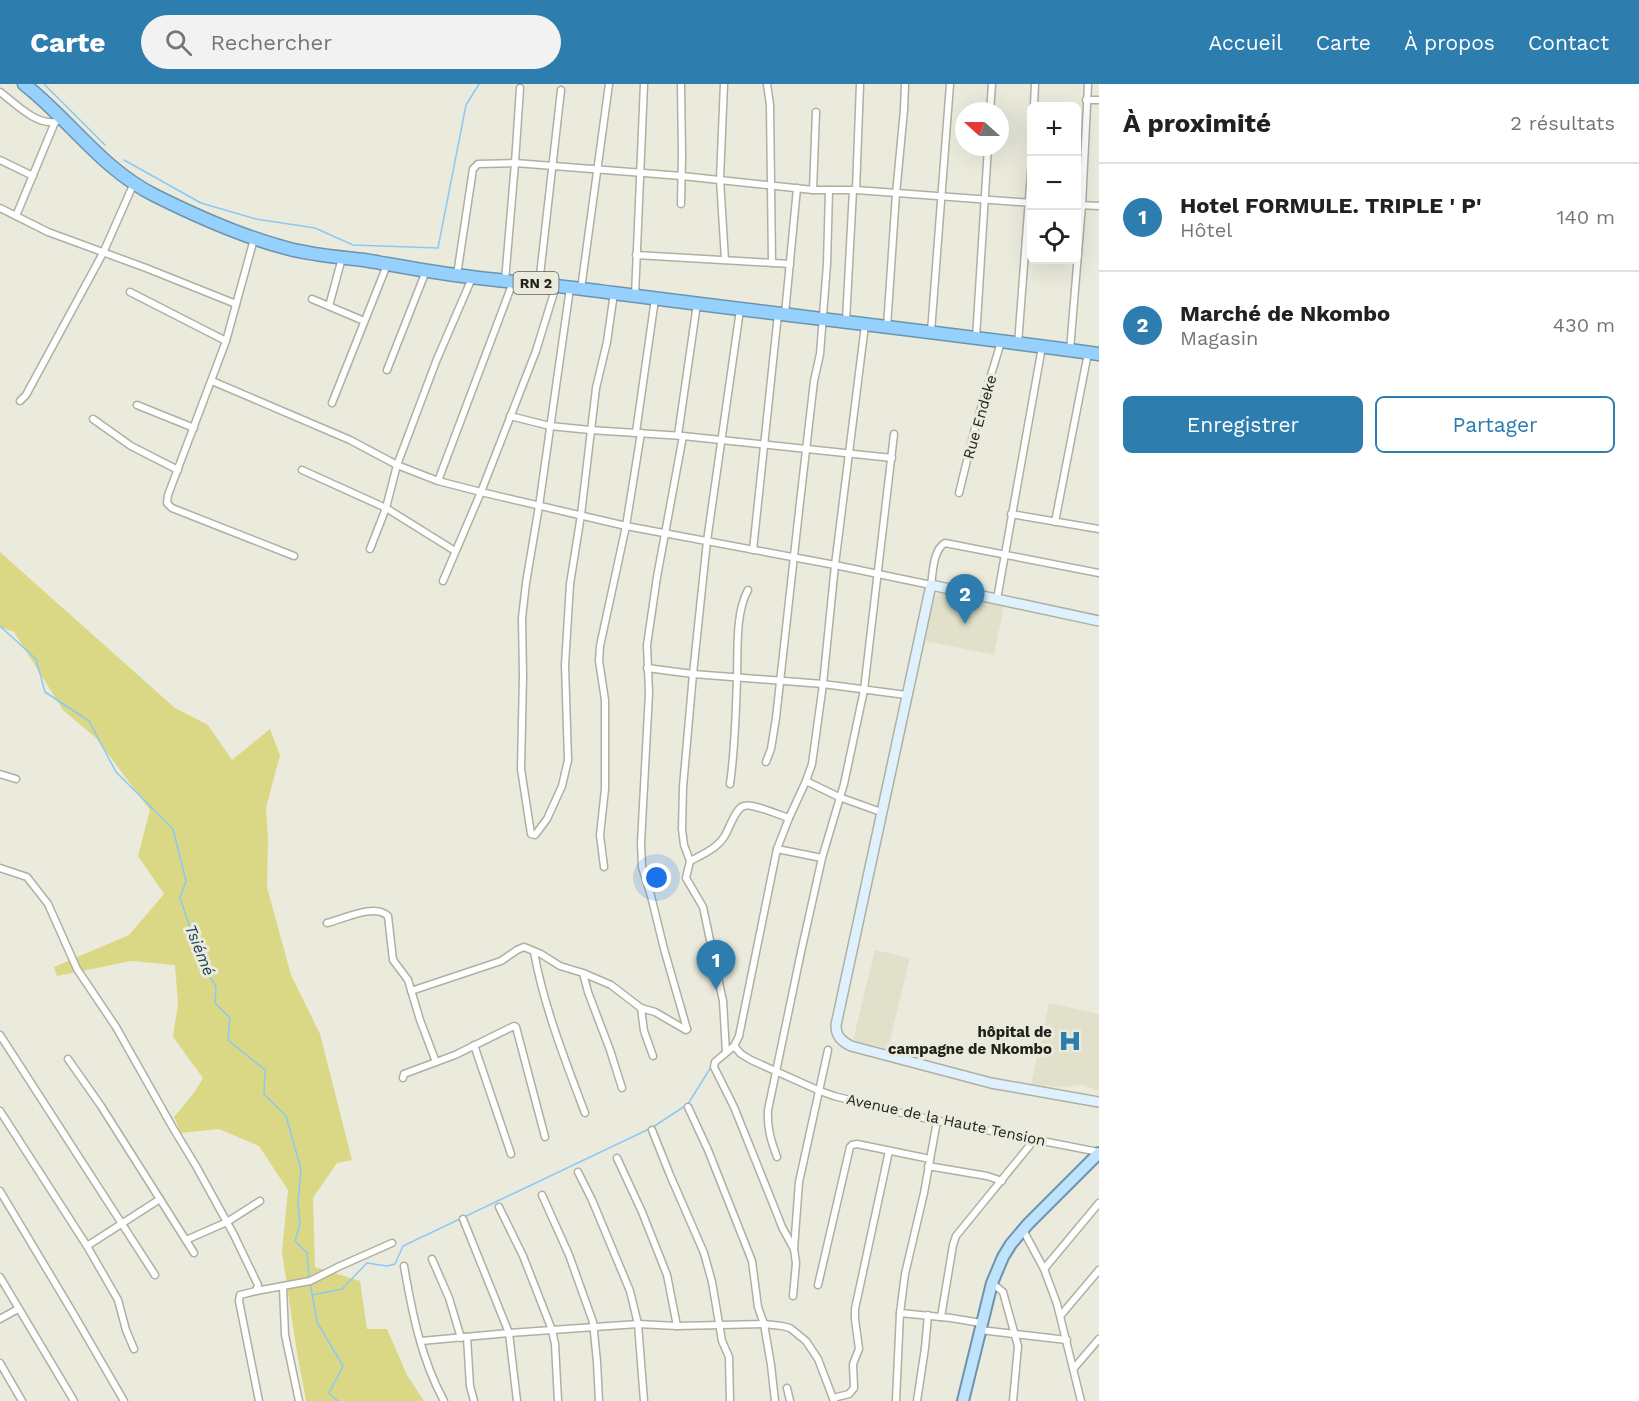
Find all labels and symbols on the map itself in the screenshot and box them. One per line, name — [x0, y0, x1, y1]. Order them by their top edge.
north arrow — [955, 102, 1009, 156]
road number: RN 2 — [514, 272, 558, 294]
street label: Rue Endeke — [959, 373, 1001, 461]
pin: 2 — [946, 574, 984, 624]
your location — [642, 863, 671, 892]
water label: Tsiémé — [181, 922, 219, 978]
pin: 1 — [696, 940, 736, 990]
place label: hôpital de campagne de Nkombo — [888, 1023, 1052, 1058]
hospital icon: hôpital de campagne de Nkombo — [1057, 1028, 1083, 1054]
street label: Avenue de la Haute Tension — [845, 1090, 1047, 1150]

